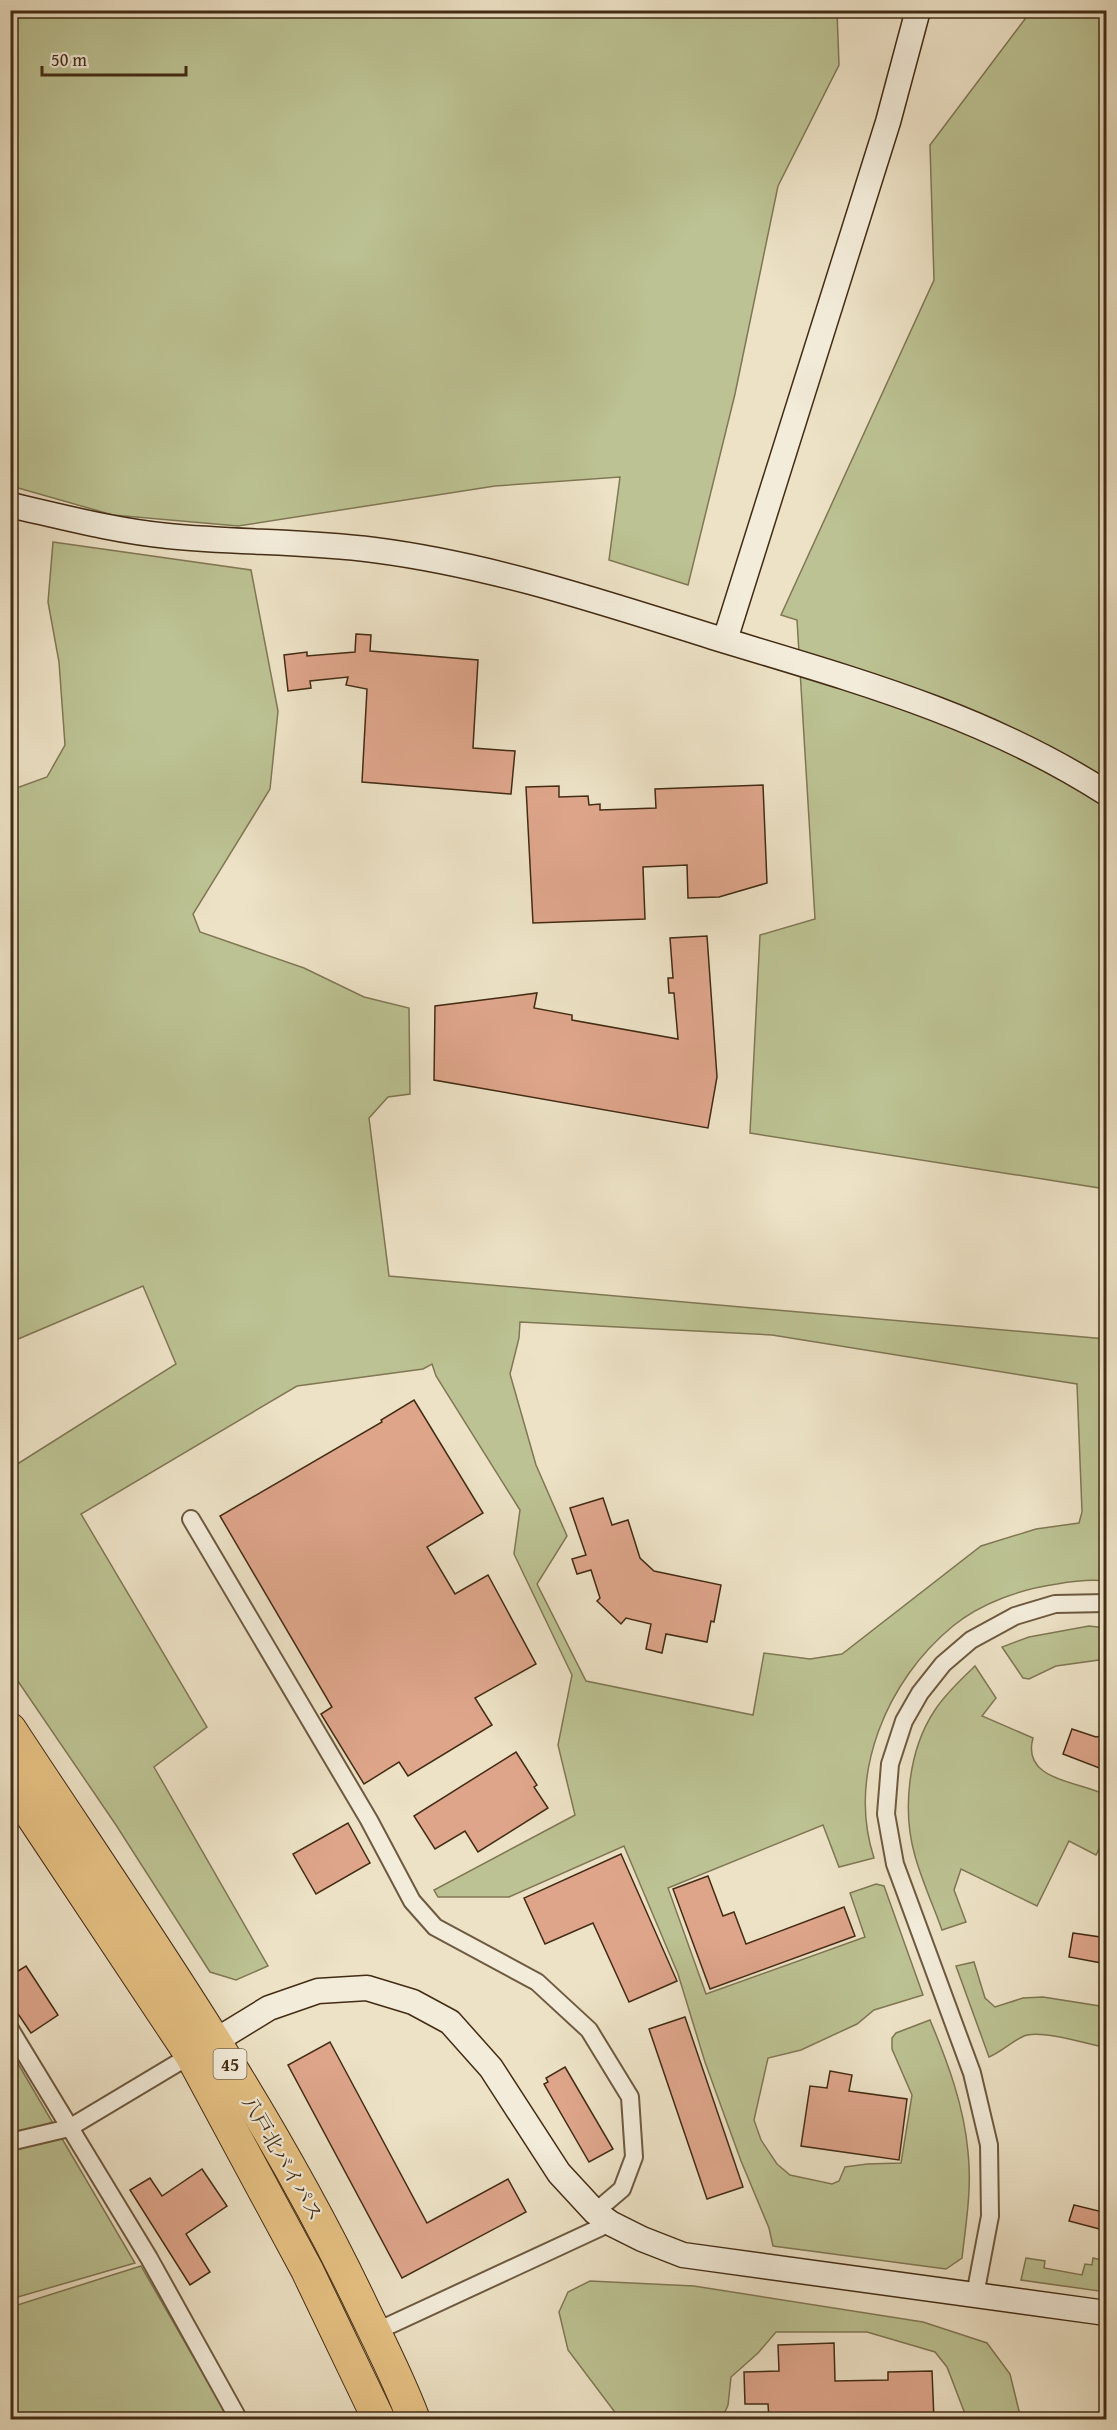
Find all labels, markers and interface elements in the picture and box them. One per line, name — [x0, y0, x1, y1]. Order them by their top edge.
scale bar — [42, 39, 186, 77]
text: 50 m — [51, 46, 87, 73]
road number: 45 — [214, 2049, 246, 2079]
street label: 八戸北バイパス — [236, 2090, 330, 2226]

